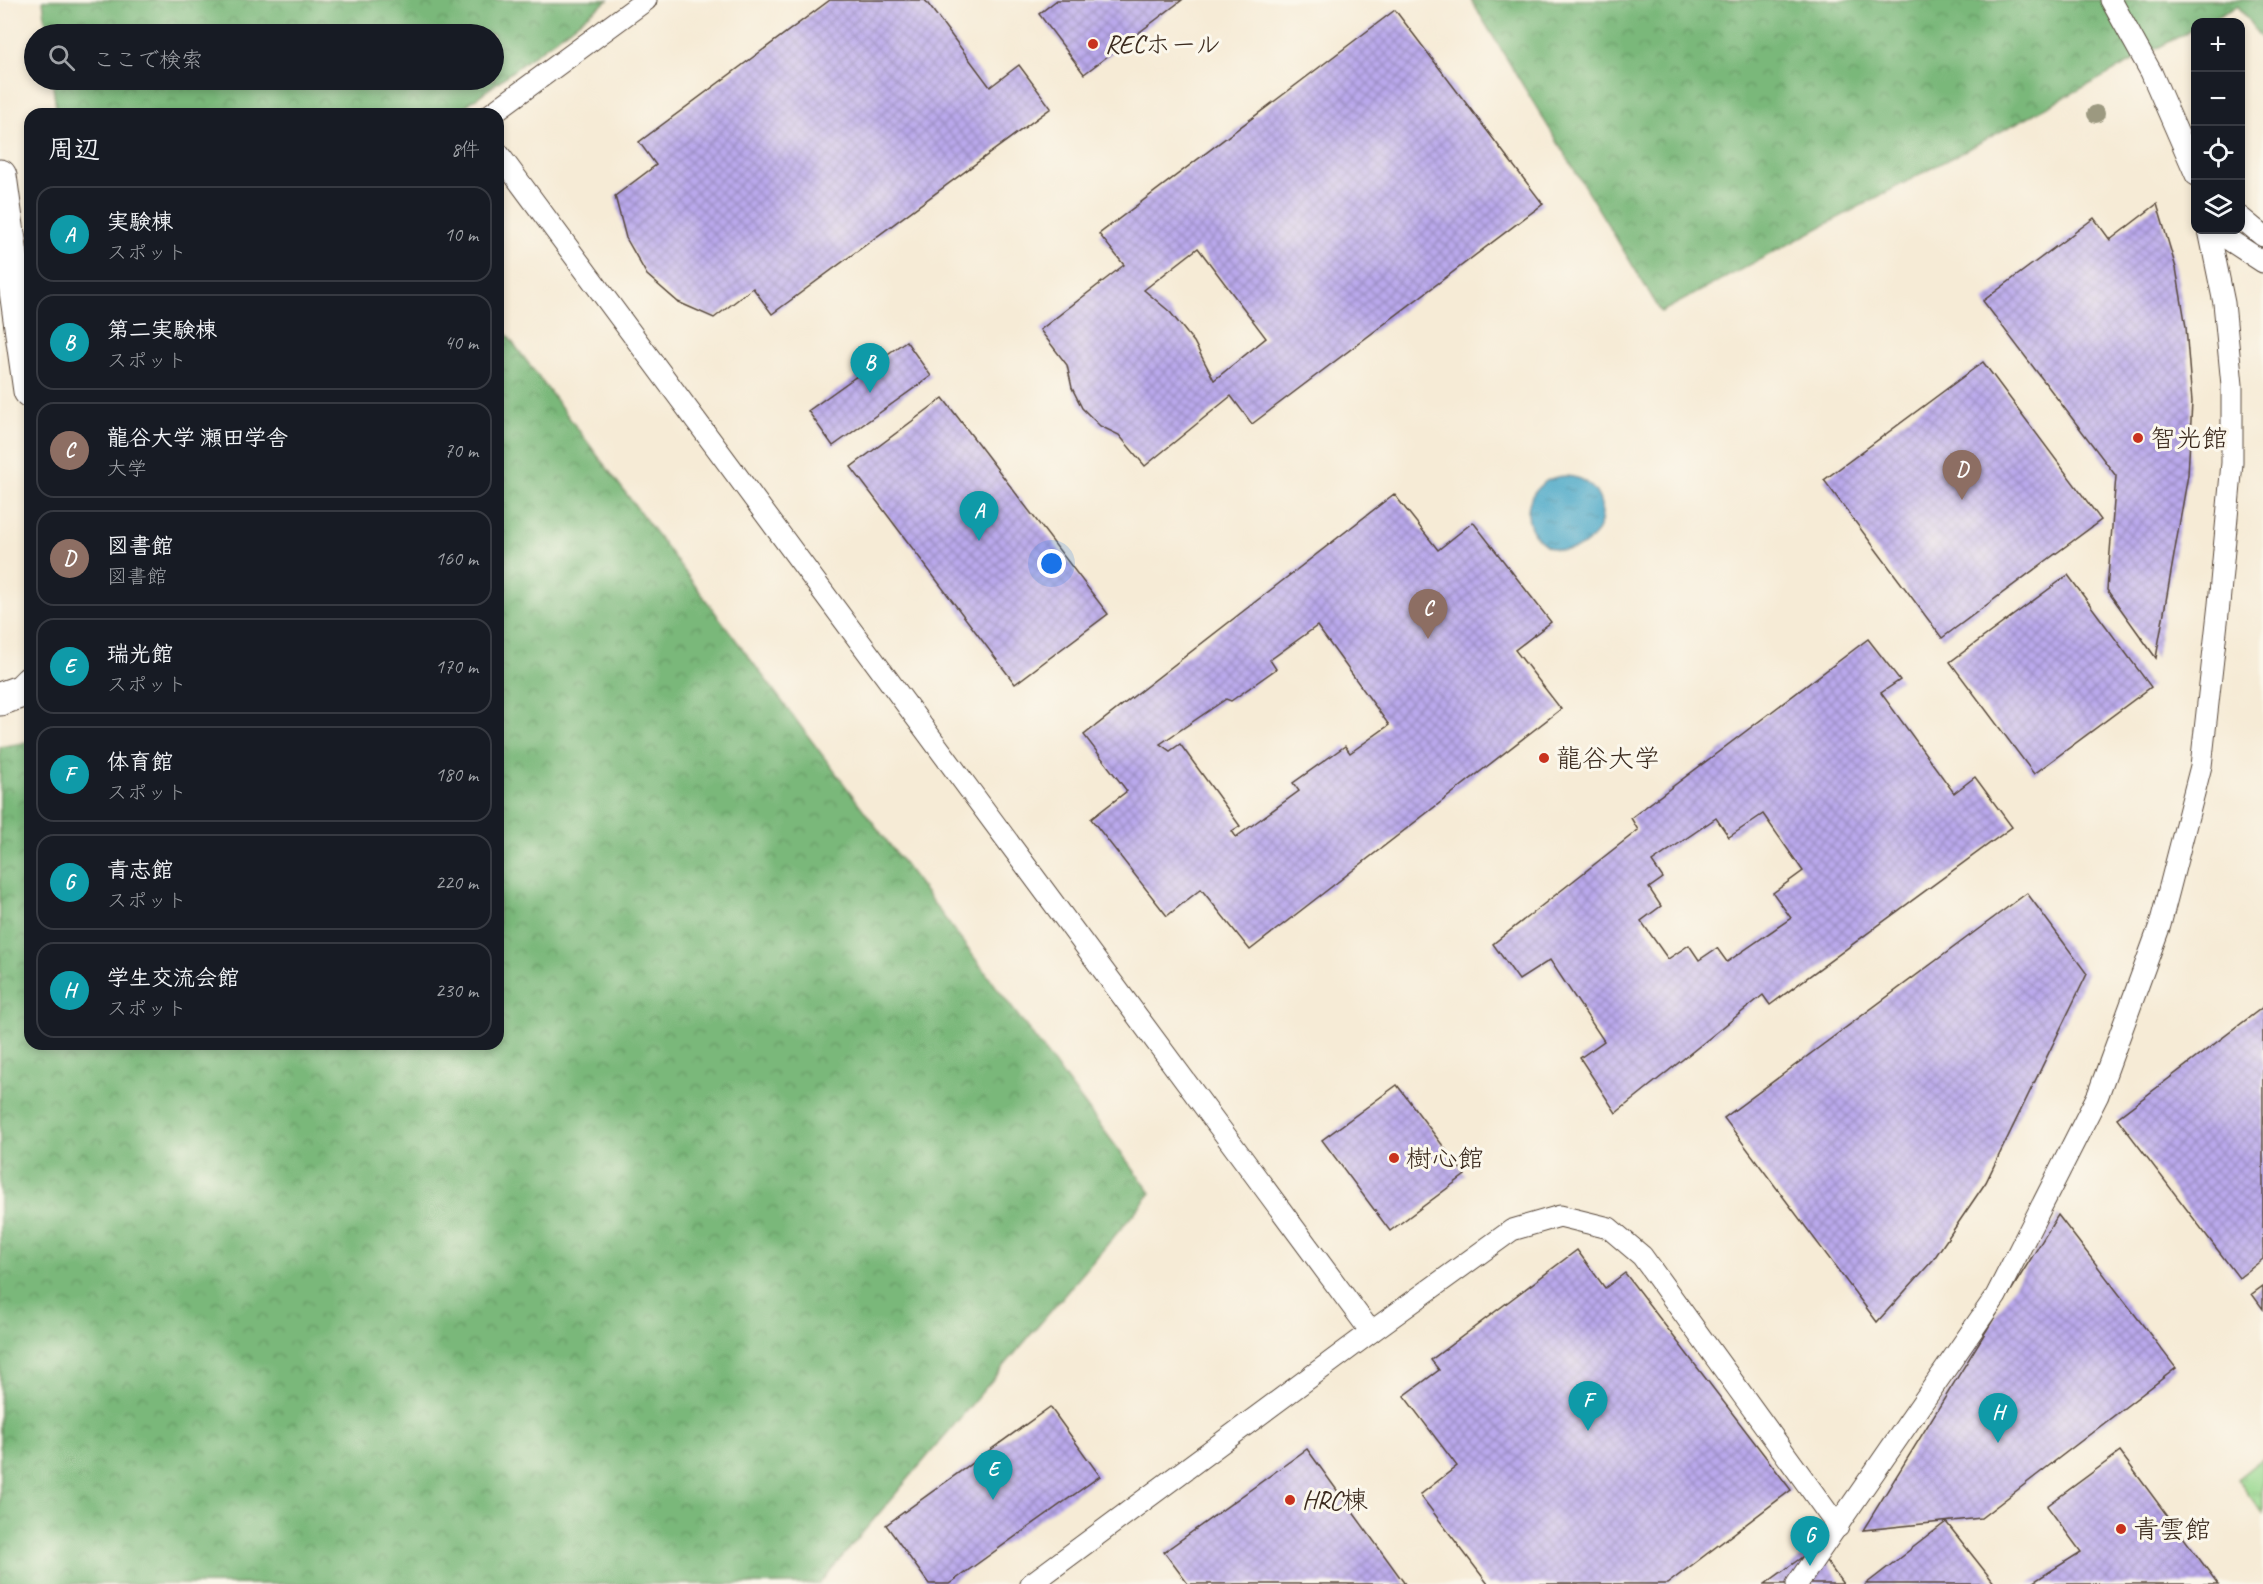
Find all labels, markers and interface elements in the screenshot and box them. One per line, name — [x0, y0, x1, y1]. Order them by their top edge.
map controls — [2191, 18, 2245, 234]
button: + — [2191, 18, 2245, 72]
search box — [24, 24, 504, 90]
place label: RECホール — [1105, 28, 1221, 61]
marker: RECホール — [1086, 37, 1100, 51]
icon: search — [45, 41, 78, 74]
text: ここで検索 — [93, 46, 203, 74]
button: − — [2191, 72, 2245, 126]
button: locate — [2191, 126, 2245, 180]
text: 周辺 — [48, 133, 100, 166]
text: 8件 — [451, 137, 480, 162]
button: layers — [2191, 180, 2245, 234]
text: 実験棟 — [107, 208, 173, 236]
text: A — [64, 222, 75, 247]
text: 10 m — [444, 222, 478, 247]
text: スポット — [107, 240, 187, 265]
text: 第二実験棟 — [107, 316, 217, 344]
text: B — [64, 330, 75, 355]
text: 40 m — [444, 330, 478, 355]
pin: B — [850, 344, 890, 393]
text: スポット — [107, 348, 187, 373]
place label: 智光館 — [2150, 422, 2228, 455]
text: 龍谷大学 瀬田学舎 — [107, 424, 288, 452]
marker: 智光館 — [2131, 431, 2145, 445]
text: C — [65, 438, 74, 463]
text: 70 m — [444, 438, 478, 463]
pin: D — [1942, 450, 1982, 500]
text: 大学 — [107, 456, 147, 481]
pin: A — [960, 492, 998, 541]
text: 図書館 — [107, 532, 173, 560]
text: D — [64, 546, 75, 571]
text: 160 m — [435, 546, 478, 571]
your location — [1037, 549, 1066, 578]
text: 図書館 — [107, 564, 167, 589]
pin: C — [1408, 590, 1448, 639]
text: 瑞光館 — [107, 640, 173, 668]
text: E — [64, 654, 75, 679]
text: 170 m — [435, 654, 478, 679]
text: スポット — [107, 672, 187, 697]
place label: 龍谷大学 — [1556, 742, 1660, 775]
text: 体育館 — [107, 748, 173, 776]
marker: 龍谷大学 — [1537, 751, 1551, 765]
text: F — [65, 762, 74, 787]
text: 180 m — [435, 762, 478, 787]
text: スポット — [107, 780, 187, 805]
text: 青志館 — [107, 856, 173, 884]
text: G — [65, 870, 74, 895]
text: 220 m — [435, 870, 478, 895]
text: スポット — [107, 888, 187, 913]
text: 学生交流会館 — [107, 964, 239, 992]
text: H — [64, 978, 75, 1003]
text: 230 m — [435, 978, 478, 1003]
text: スポット — [107, 996, 187, 1021]
place label: 樹心館 — [1406, 1142, 1484, 1175]
marker: 樹心館 — [1387, 1151, 1401, 1165]
pin: F — [1568, 1382, 1608, 1431]
pin: H — [1978, 1394, 2018, 1443]
pin: E — [974, 1450, 1012, 1500]
place label: HRC棟 — [1302, 1484, 1368, 1517]
marker: HRC棟 — [1283, 1493, 1297, 1507]
place label: 青雲館 — [2133, 1513, 2211, 1546]
pin: G — [1790, 1516, 1830, 1566]
marker: 青雲館 — [2114, 1522, 2128, 1536]

